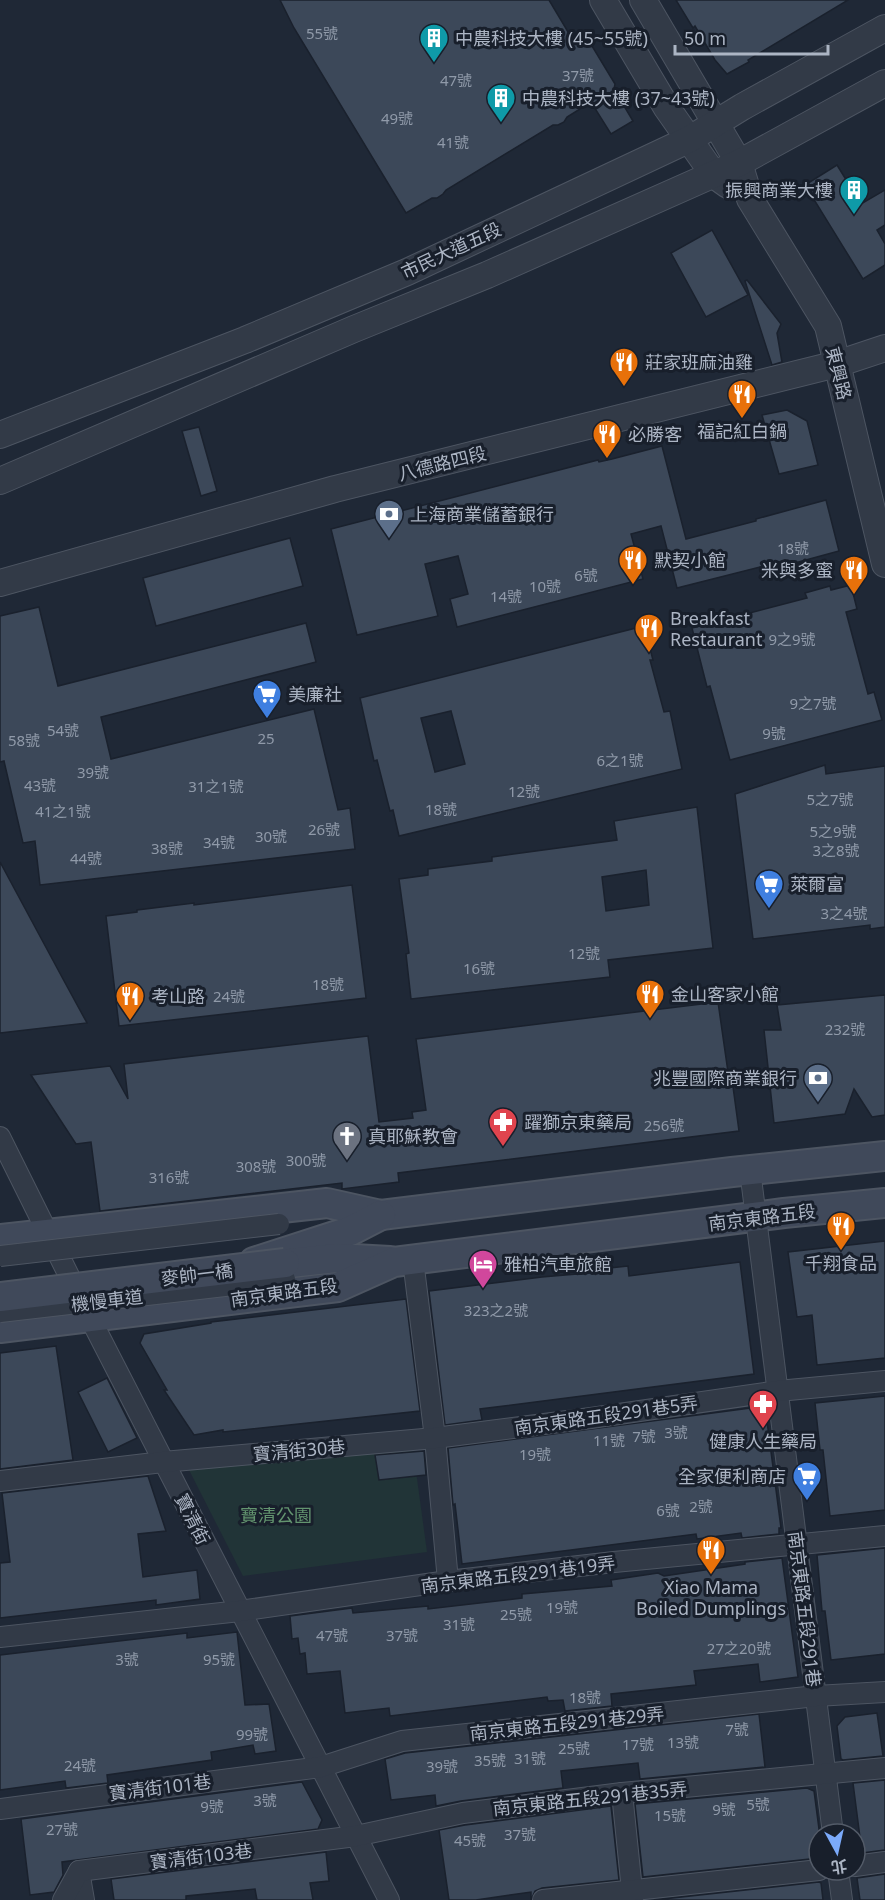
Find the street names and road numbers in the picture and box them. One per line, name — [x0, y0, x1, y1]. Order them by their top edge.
street label: 市民大道五段 — [397, 216, 505, 284]
street label: 東興路 — [821, 344, 857, 402]
street label: 八德路四段 — [395, 440, 489, 486]
street label: 南京東路五段 — [707, 1199, 817, 1235]
street label: 麥帥一橋 — [160, 1258, 234, 1290]
street label: 南京東路五段 — [229, 1273, 339, 1311]
street label: 機慢車道 — [70, 1284, 144, 1316]
street label: 南京東路五段291巷5弄 — [513, 1390, 699, 1440]
street label: 寶清街30巷 — [252, 1434, 346, 1466]
street label: 寶清街 — [170, 1489, 216, 1549]
street label: 南京東路五段291巷 — [784, 1530, 826, 1688]
street label: 南京東路五段291巷19弄 — [420, 1550, 616, 1598]
street label: 南京東路五段291巷29弄 — [469, 1701, 665, 1745]
street label: 寶清街101巷 — [107, 1769, 213, 1805]
street label: 南京東路五段291巷35弄 — [492, 1776, 688, 1820]
street label: 寶清街103巷 — [148, 1838, 254, 1874]

